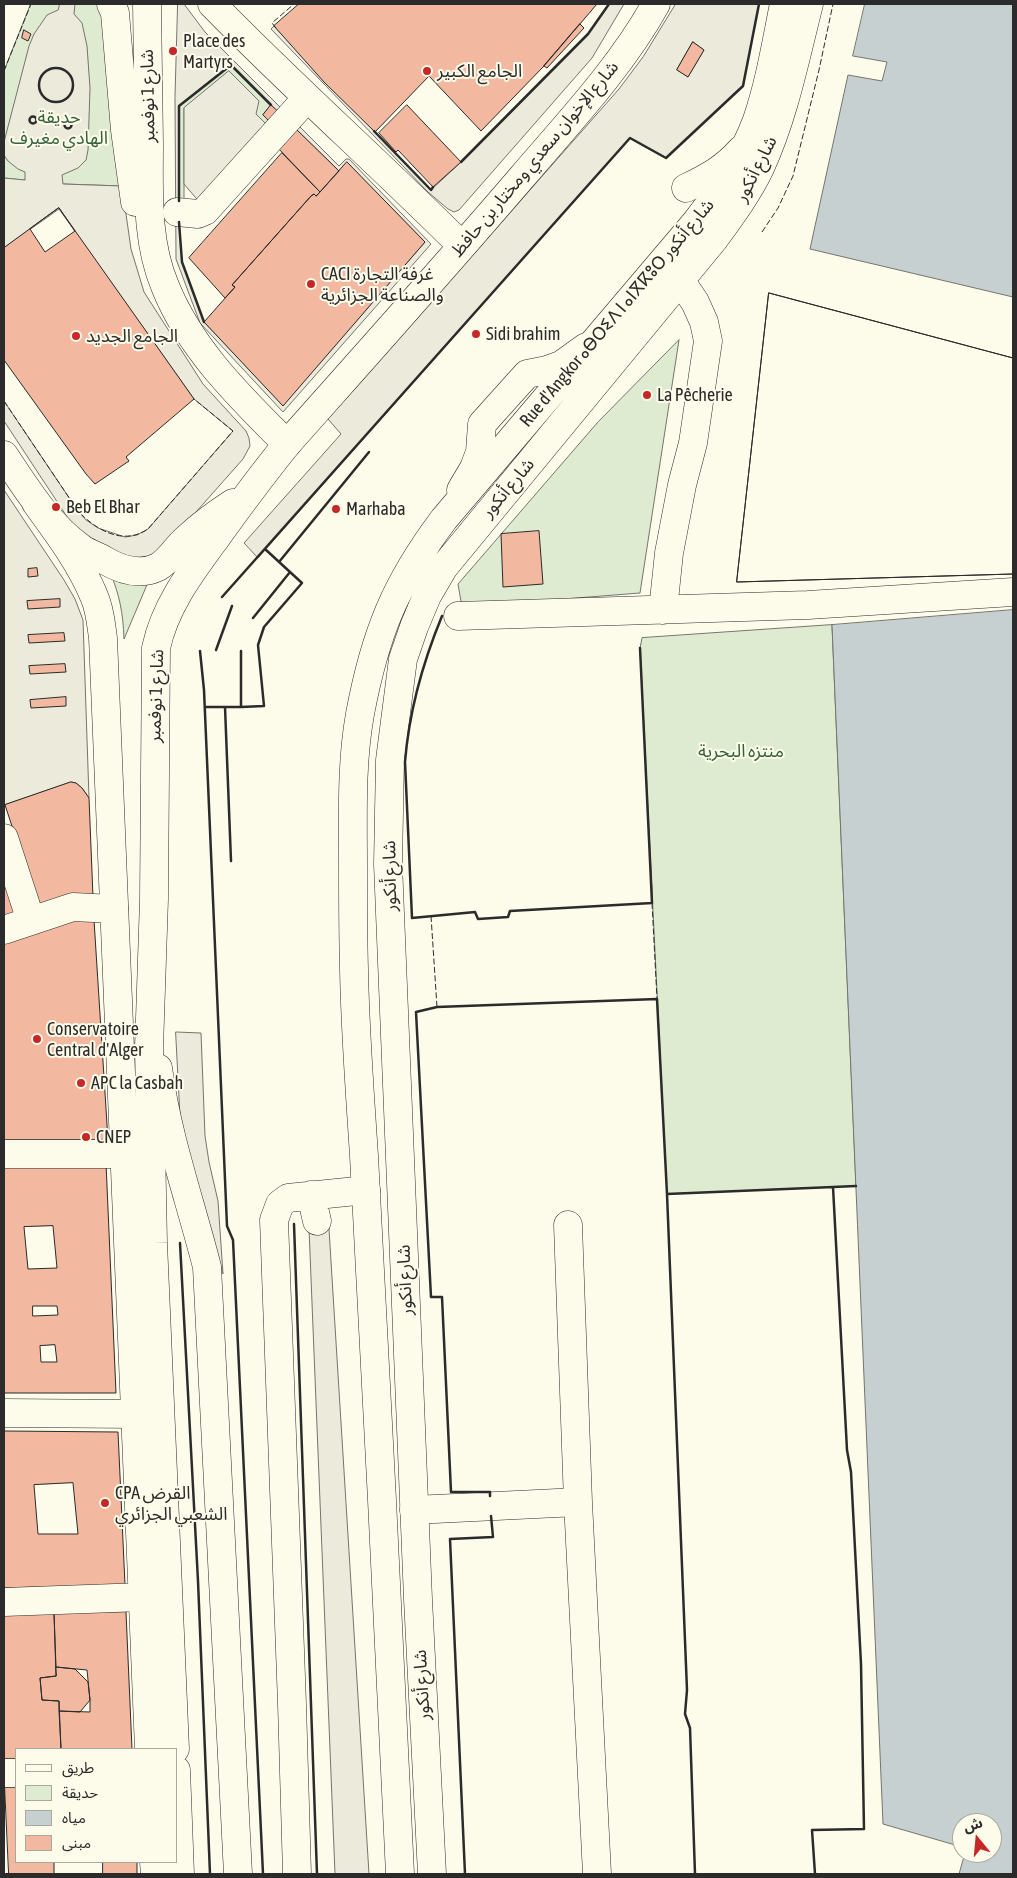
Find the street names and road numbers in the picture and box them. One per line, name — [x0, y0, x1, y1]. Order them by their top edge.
street label: شارع 1 نوفمبر — [136, 49, 160, 143]
street label: شارع الإخوان سعدي ومختار بن حافظ — [447, 57, 623, 261]
street label: شارع أنكور — [730, 133, 782, 205]
street label: Rue d'Angkor ⴰⴱⵔⵉⴷ ⵏ ⴰⵏⴳⴽⵓⵔ شارع أنكور — [515, 195, 719, 431]
street label: شارع أنكور — [477, 454, 539, 522]
street label: شارع 1 نوفمبر — [144, 649, 168, 743]
street label: شارع أنكور — [379, 840, 401, 912]
street label: شارع أنكور — [393, 1244, 417, 1316]
street label: شارع أنكور — [409, 1649, 435, 1721]

